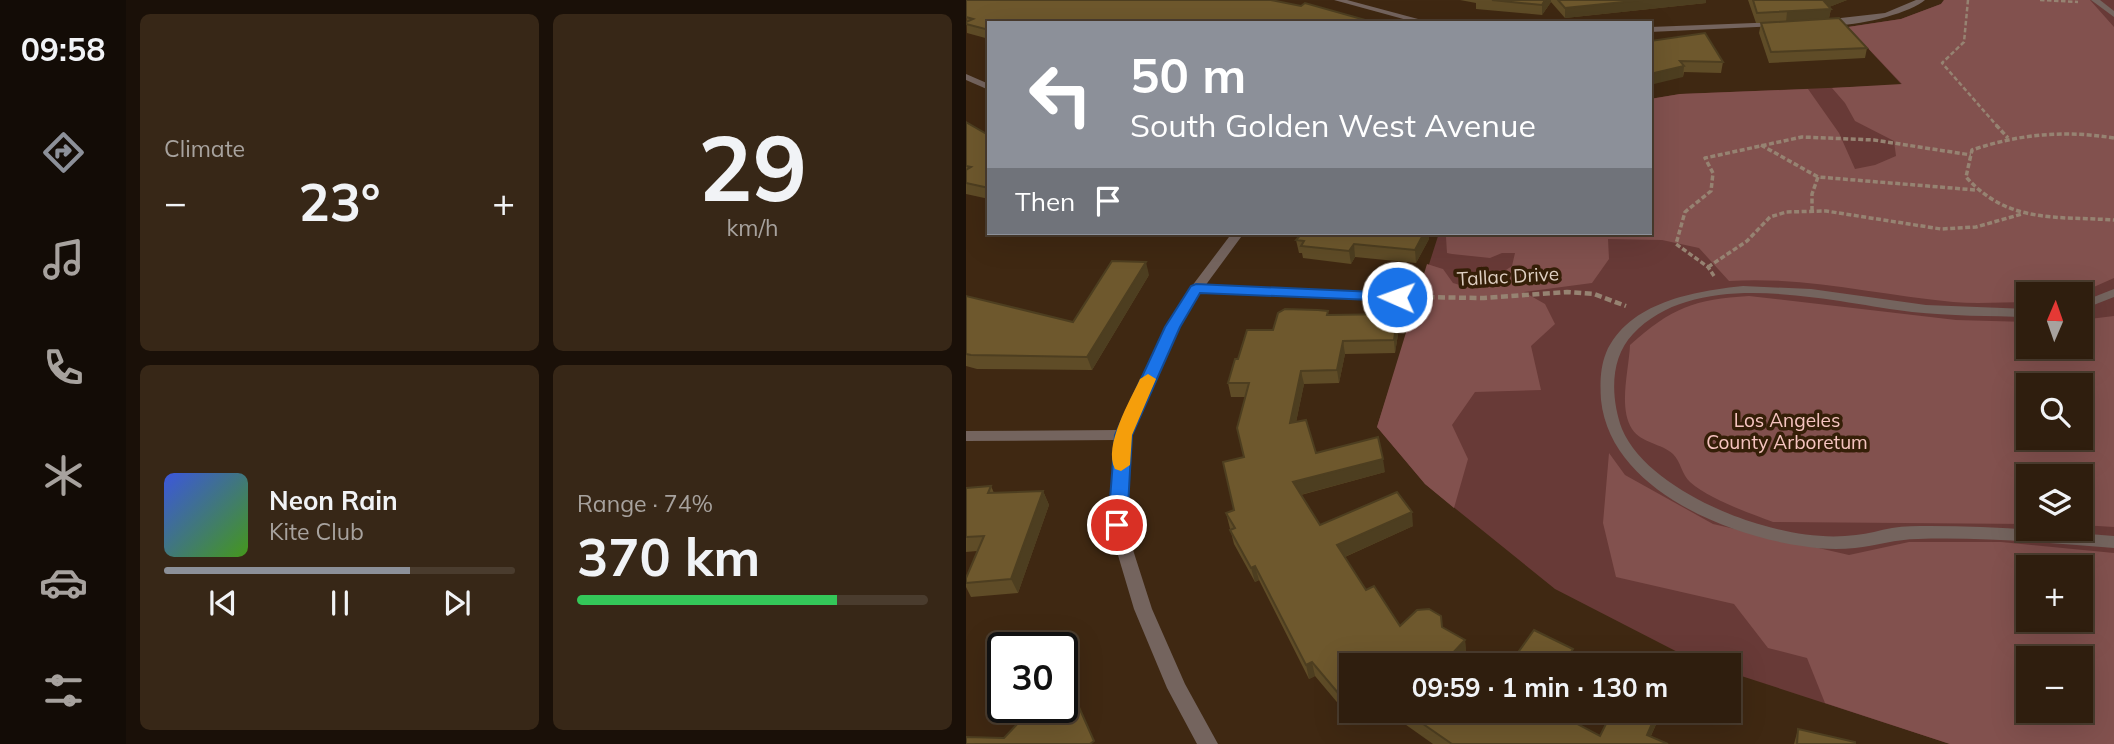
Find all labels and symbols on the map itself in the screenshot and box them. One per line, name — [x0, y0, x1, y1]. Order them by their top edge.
position arrow — [1360, 260, 1434, 334]
street label: Tallac Drive — [1456, 261, 1560, 291]
north arrow — [2016, 282, 2093, 359]
park label: Los Angeles County Arboretum — [1706, 408, 1868, 454]
pin — [1087, 495, 1147, 555]
speed limit sign: 30 — [987, 632, 1078, 723]

